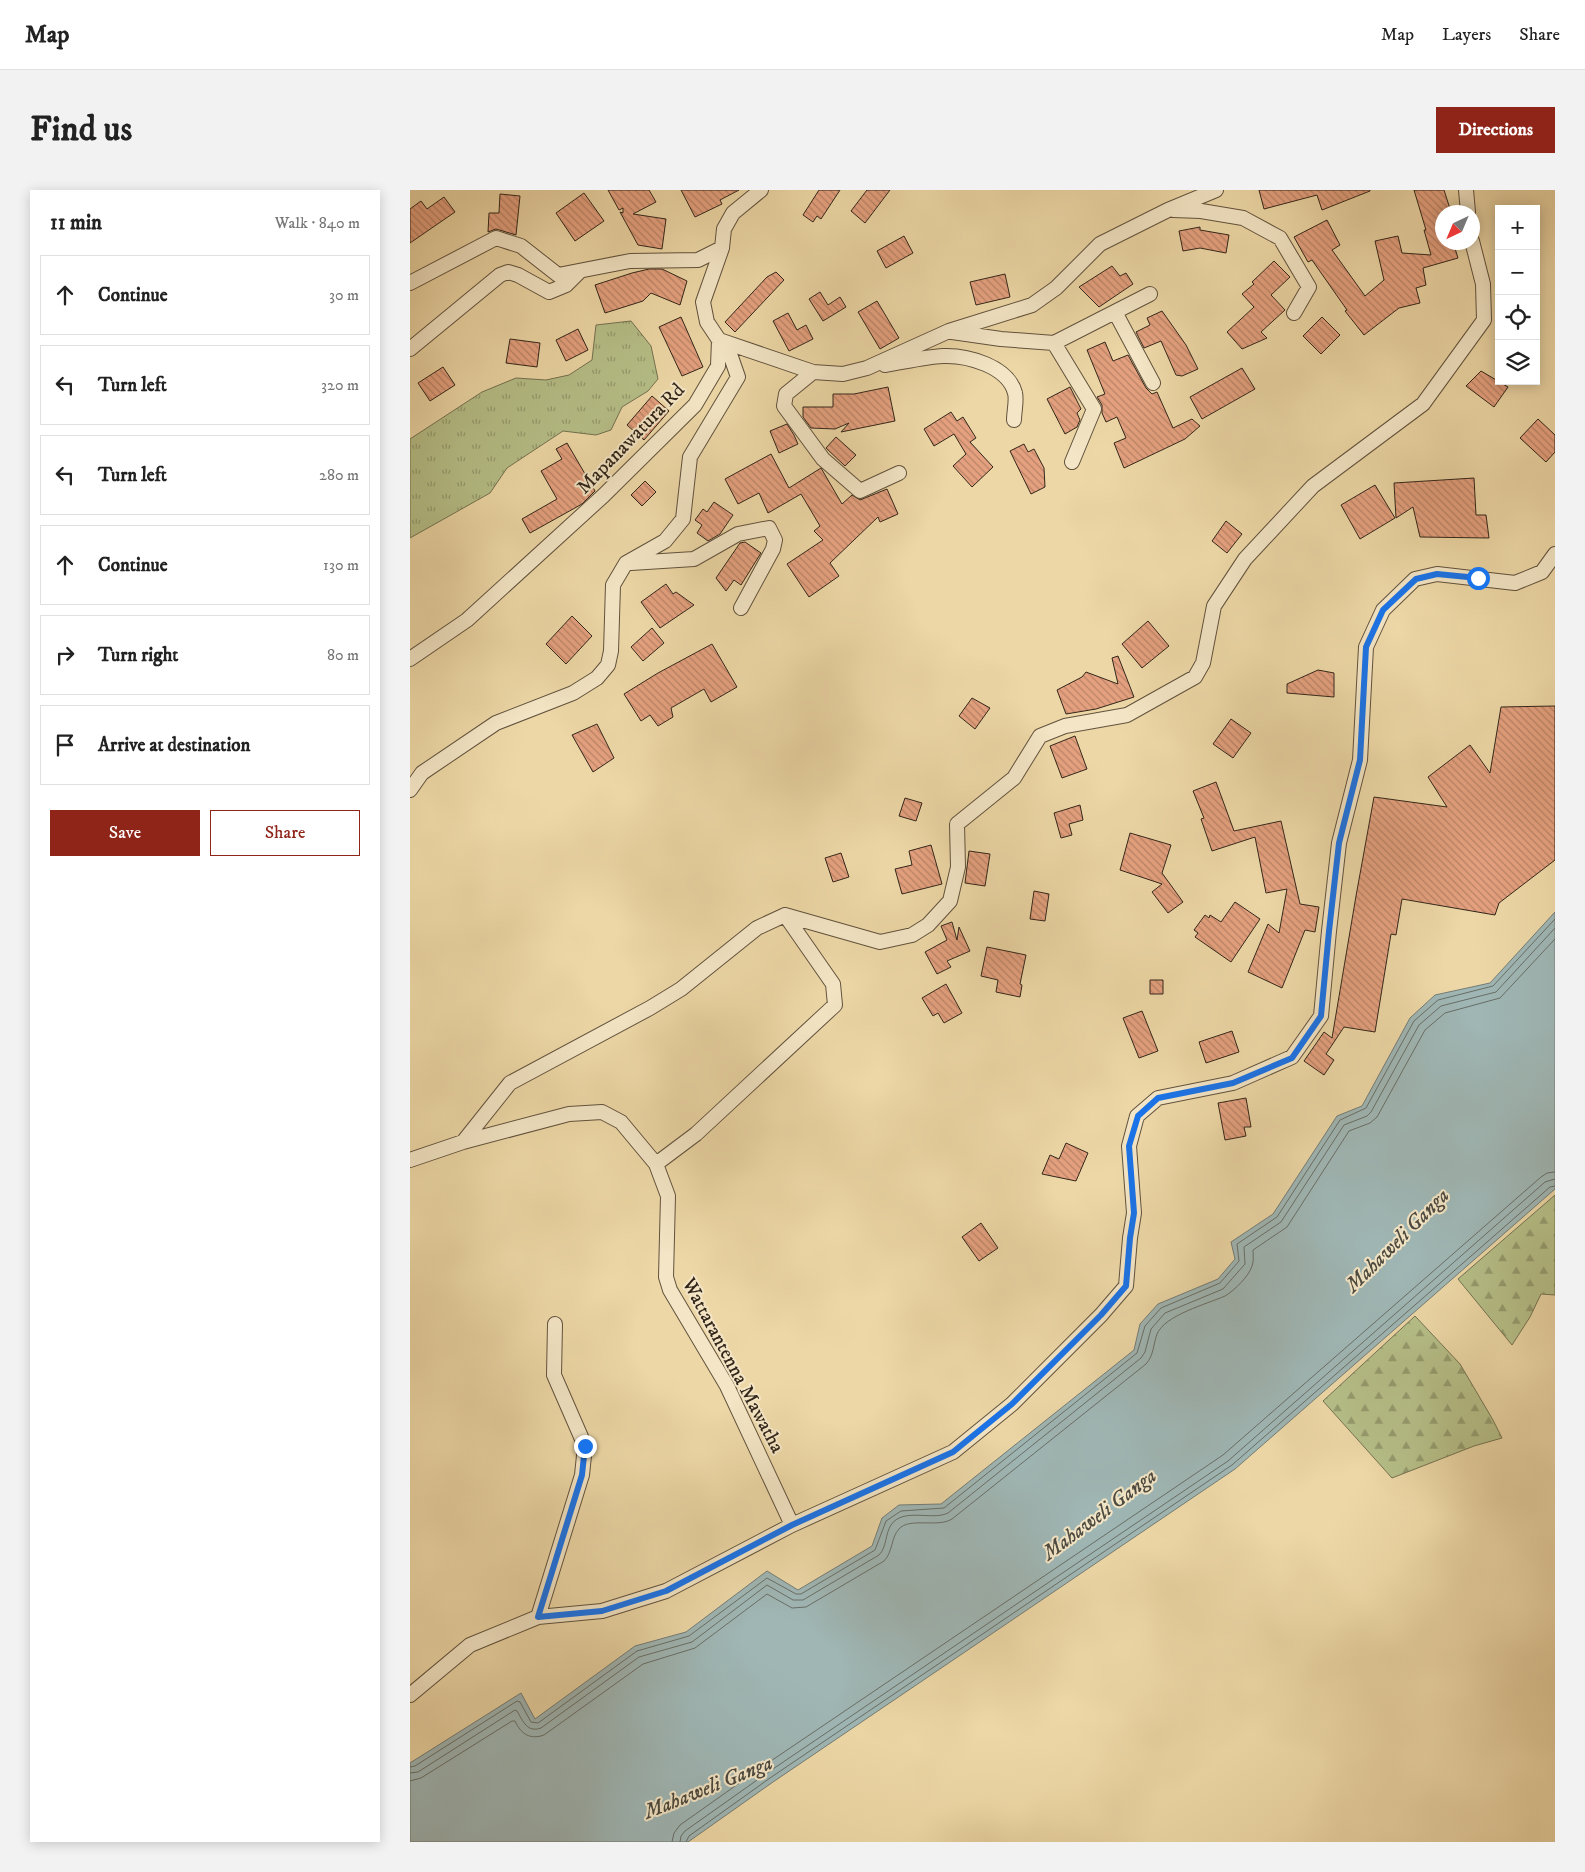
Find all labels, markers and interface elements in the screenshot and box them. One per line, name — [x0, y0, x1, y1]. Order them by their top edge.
text: Map — [25, 20, 69, 50]
text: Map — [1381, 24, 1414, 46]
text: Layers — [1442, 24, 1491, 46]
text: Share — [1519, 24, 1560, 46]
button: Directions — [1436, 107, 1555, 153]
text: Find us — [30, 108, 132, 152]
north arrow — [1435, 205, 1480, 250]
map controls — [1495, 205, 1540, 385]
button: + — [1495, 205, 1540, 250]
text: 11 min — [50, 210, 102, 236]
text: Walk · 840 m — [275, 213, 360, 233]
button: − — [1495, 250, 1540, 295]
icon: ahead — [51, 281, 79, 309]
text: Continue — [98, 284, 168, 307]
text: 30 m — [329, 285, 359, 305]
button: locate — [1495, 295, 1540, 340]
button: layers — [1495, 340, 1540, 385]
icon: left — [51, 371, 79, 399]
text: Turn left — [98, 374, 167, 397]
text: 320 m — [321, 375, 359, 395]
street label: Mapanawatura Rd — [572, 378, 690, 500]
icon: left — [51, 461, 79, 489]
text: Turn left — [98, 464, 167, 487]
text: 280 m — [319, 465, 359, 485]
icon: ahead — [51, 551, 79, 579]
text: Continue — [98, 554, 168, 577]
text: 130 m — [323, 555, 359, 575]
route start — [1467, 567, 1490, 590]
icon: right — [51, 641, 79, 669]
text: Turn right — [98, 644, 178, 667]
text: 80 m — [327, 645, 359, 665]
icon: arrive — [51, 731, 79, 759]
text: Arrive at destination — [98, 734, 250, 757]
button: Save — [50, 810, 200, 856]
button: Share — [210, 810, 360, 856]
water label: Mahaweli Ganga — [1339, 1183, 1455, 1300]
street label: Wattarantenna Mawatha — [675, 1273, 790, 1458]
route end — [574, 1435, 597, 1458]
water label: Mahaweli Ganga — [1036, 1463, 1162, 1568]
water label: Mahaweli Ganga — [638, 1750, 777, 1826]

